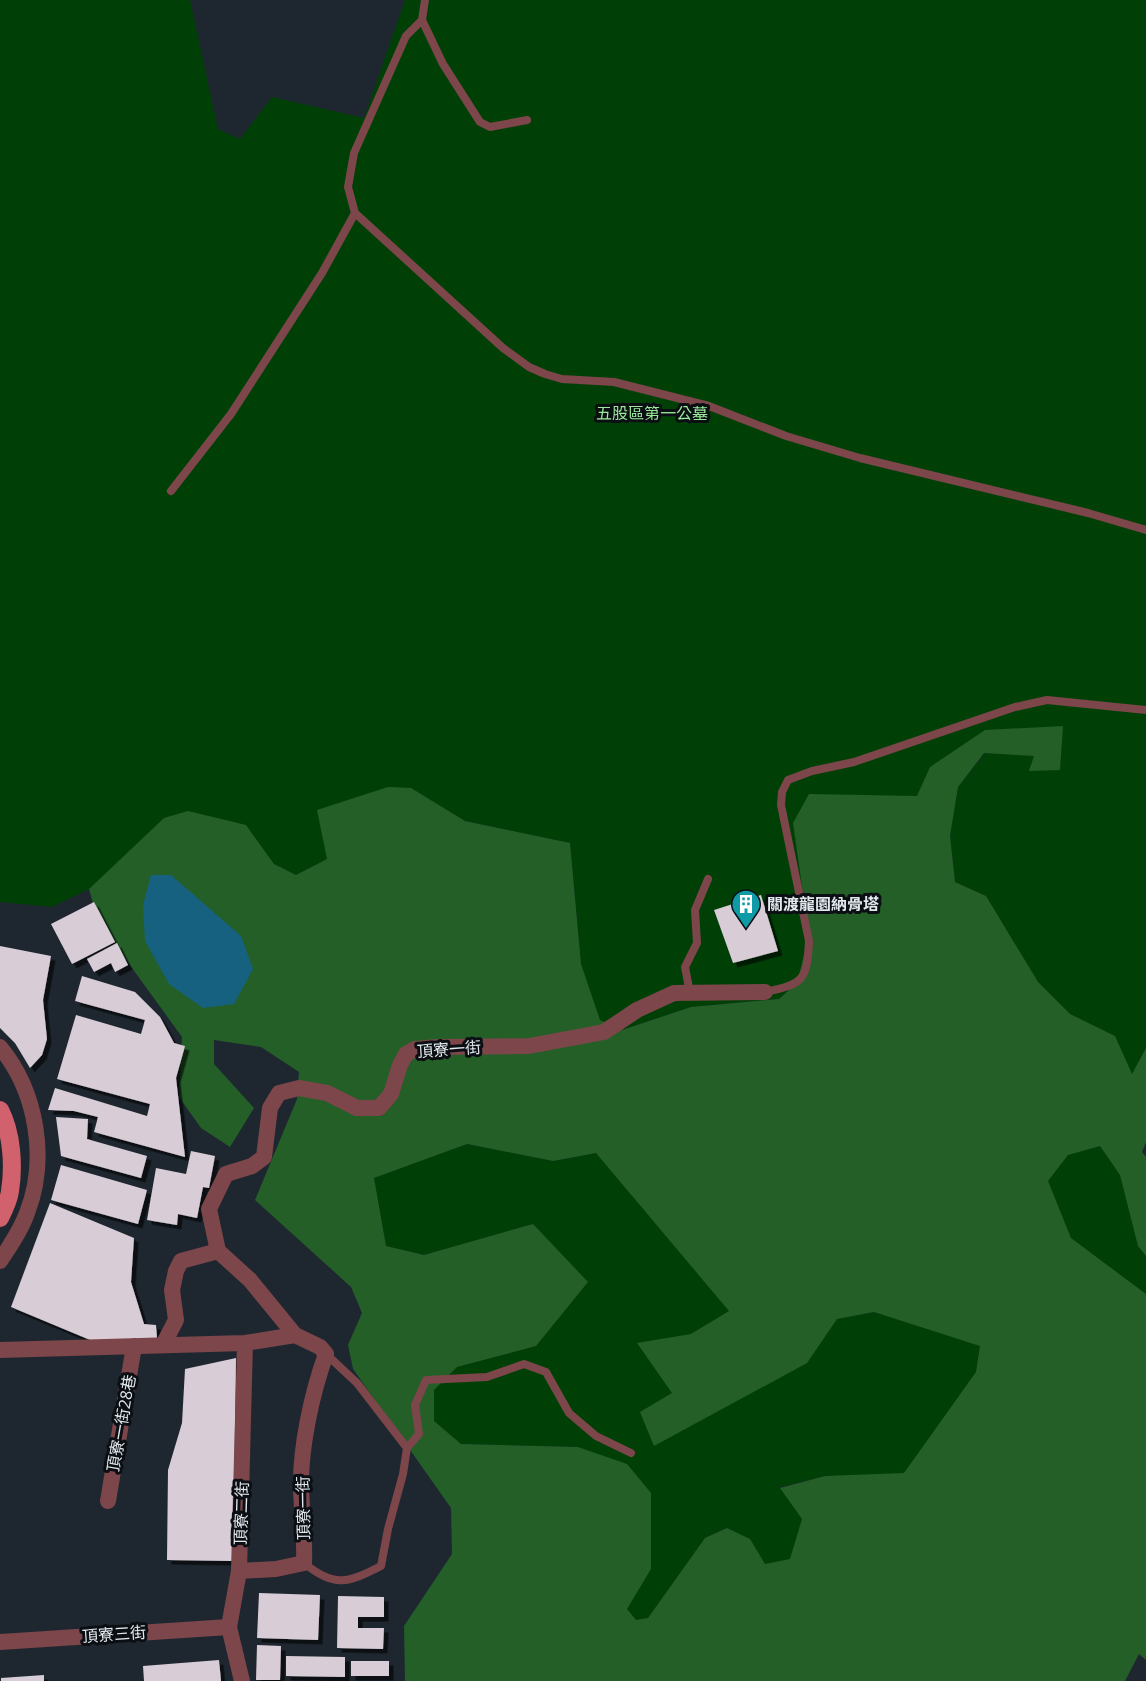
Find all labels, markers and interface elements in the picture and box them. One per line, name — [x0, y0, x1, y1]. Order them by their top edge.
park label: 五股區第一公墓 — [596, 402, 708, 424]
building icon: 關渡龍園納骨塔 — [730, 888, 762, 930]
place label: 關渡龍園納骨塔 — [767, 893, 879, 915]
street label: 頂寮一街 — [416, 1036, 482, 1062]
street label: 頂寮一街28巷 — [102, 1373, 140, 1473]
street label: 頂寮一街 — [291, 1476, 315, 1540]
street label: 頂寮二街 — [229, 1481, 253, 1545]
street label: 頂寮三街 — [81, 1621, 147, 1647]

